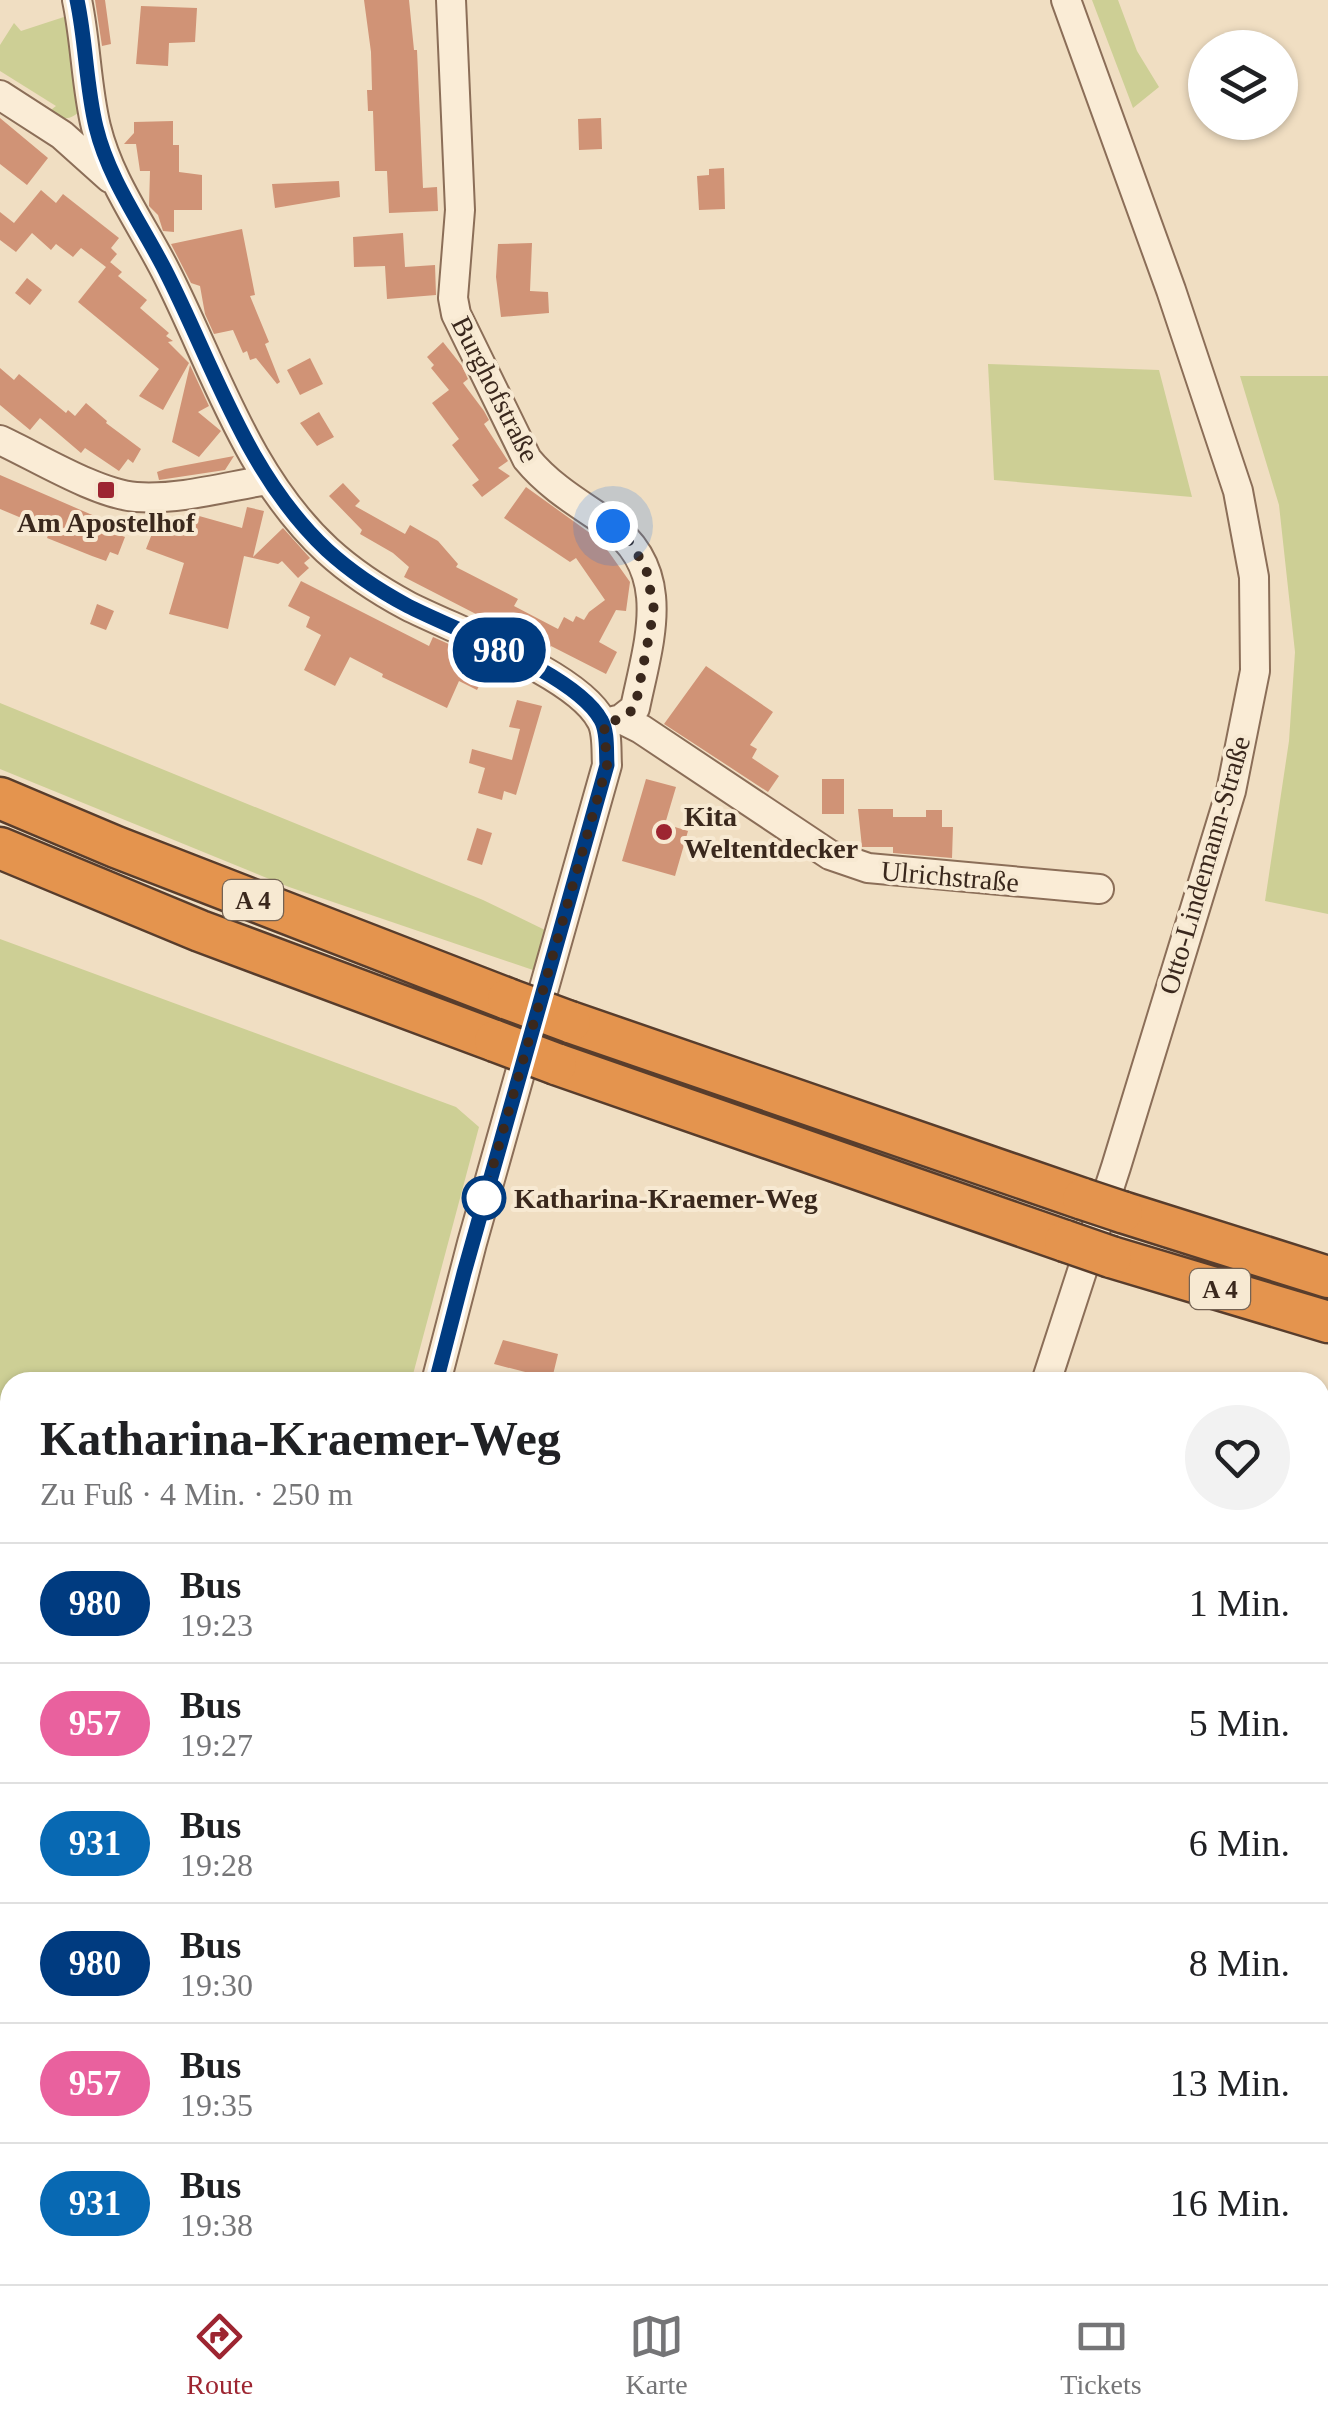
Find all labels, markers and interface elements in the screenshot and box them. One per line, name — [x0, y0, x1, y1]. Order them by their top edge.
map controls — [1188, 30, 1298, 140]
button: layers — [1188, 30, 1298, 140]
street label: Burghofstraße — [445, 311, 546, 467]
marker: Am Apostelhof — [95, 479, 117, 501]
your location — [588, 501, 638, 551]
place label: Am Apostelhof — [17, 507, 196, 538]
line badge: 980 — [442, 618, 556, 682]
text: 980 — [473, 631, 525, 670]
street label: Otto-Lindemann-Straße — [1153, 732, 1256, 998]
place label: Kita Weltentdecker — [684, 801, 858, 864]
marker: Kita Weltentdecker — [653, 821, 675, 843]
street label: Ulrichstraße — [880, 855, 1020, 898]
road number: A 4 — [223, 880, 283, 920]
marker: Katharina-Kraemer-Weg — [463, 1177, 505, 1219]
place label: Katharina-Kraemer-Weg — [514, 1183, 818, 1214]
road number: A 4 — [1190, 1269, 1250, 1309]
button: heart — [1185, 1405, 1290, 1510]
text: Katharina-Kraemer-Weg — [40, 1412, 561, 1465]
text: Zu Fuß · 4 Min. · 250 m — [40, 1476, 353, 1512]
text: Bus — [180, 1564, 241, 1606]
text: 1 Min. — [1189, 1582, 1290, 1624]
text: 980 — [69, 1584, 121, 1623]
text: 19:23 — [180, 1607, 253, 1643]
text: Bus — [180, 1684, 241, 1726]
text: 5 Min. — [1189, 1702, 1290, 1744]
text: 957 — [69, 1704, 121, 1743]
text: 19:27 — [180, 1727, 253, 1763]
text: Bus — [180, 1804, 241, 1846]
text: 6 Min. — [1189, 1822, 1290, 1864]
text: 931 — [69, 1824, 121, 1863]
text: 19:28 — [180, 1847, 253, 1883]
text: Bus — [180, 1924, 241, 1966]
text: 8 Min. — [1189, 1942, 1290, 1984]
text: 980 — [69, 1944, 121, 1983]
text: 19:30 — [180, 1967, 253, 2003]
text: Bus — [180, 2044, 241, 2086]
text: 13 Min. — [1170, 2062, 1290, 2104]
text: 957 — [69, 2064, 121, 2103]
text: 19:35 — [180, 2087, 253, 2123]
text: Bus — [180, 2164, 241, 2206]
text: 16 Min. — [1170, 2182, 1290, 2224]
text: 931 — [69, 2184, 121, 2223]
text: 19:38 — [180, 2207, 253, 2243]
tab: Route — [186, 2309, 253, 2401]
tab: Karte — [626, 2309, 688, 2401]
tab: Tickets — [1060, 2309, 1142, 2401]

